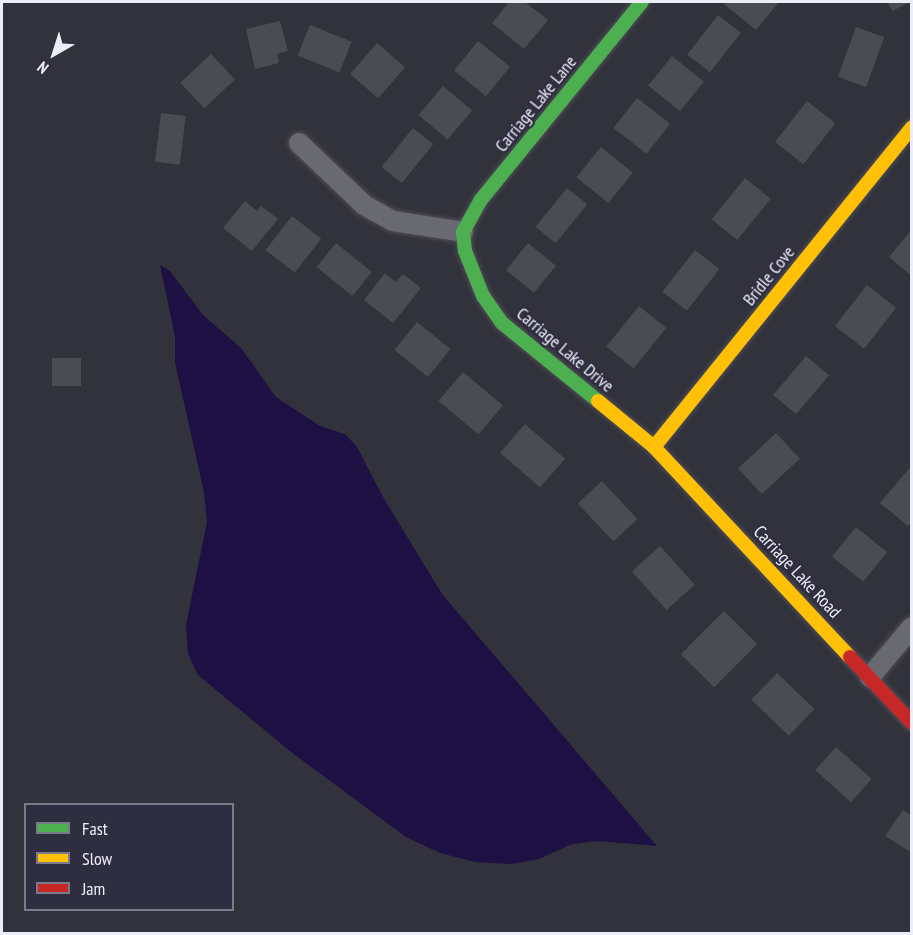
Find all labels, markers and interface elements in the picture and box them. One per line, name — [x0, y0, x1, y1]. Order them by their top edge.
north arrow — [24, 24, 84, 84]
street label: Carriage Lake Lane — [491, 52, 581, 156]
text: N — [33, 58, 52, 78]
street label: Bridle Cove — [738, 242, 800, 310]
street label: Carriage Lake Drive — [512, 303, 618, 397]
street label: Carriage Lake Road — [749, 521, 845, 623]
legend — [24, 803, 234, 911]
text: Fast — [82, 817, 108, 840]
text: Slow — [82, 847, 112, 870]
text: Jam — [82, 877, 105, 900]

